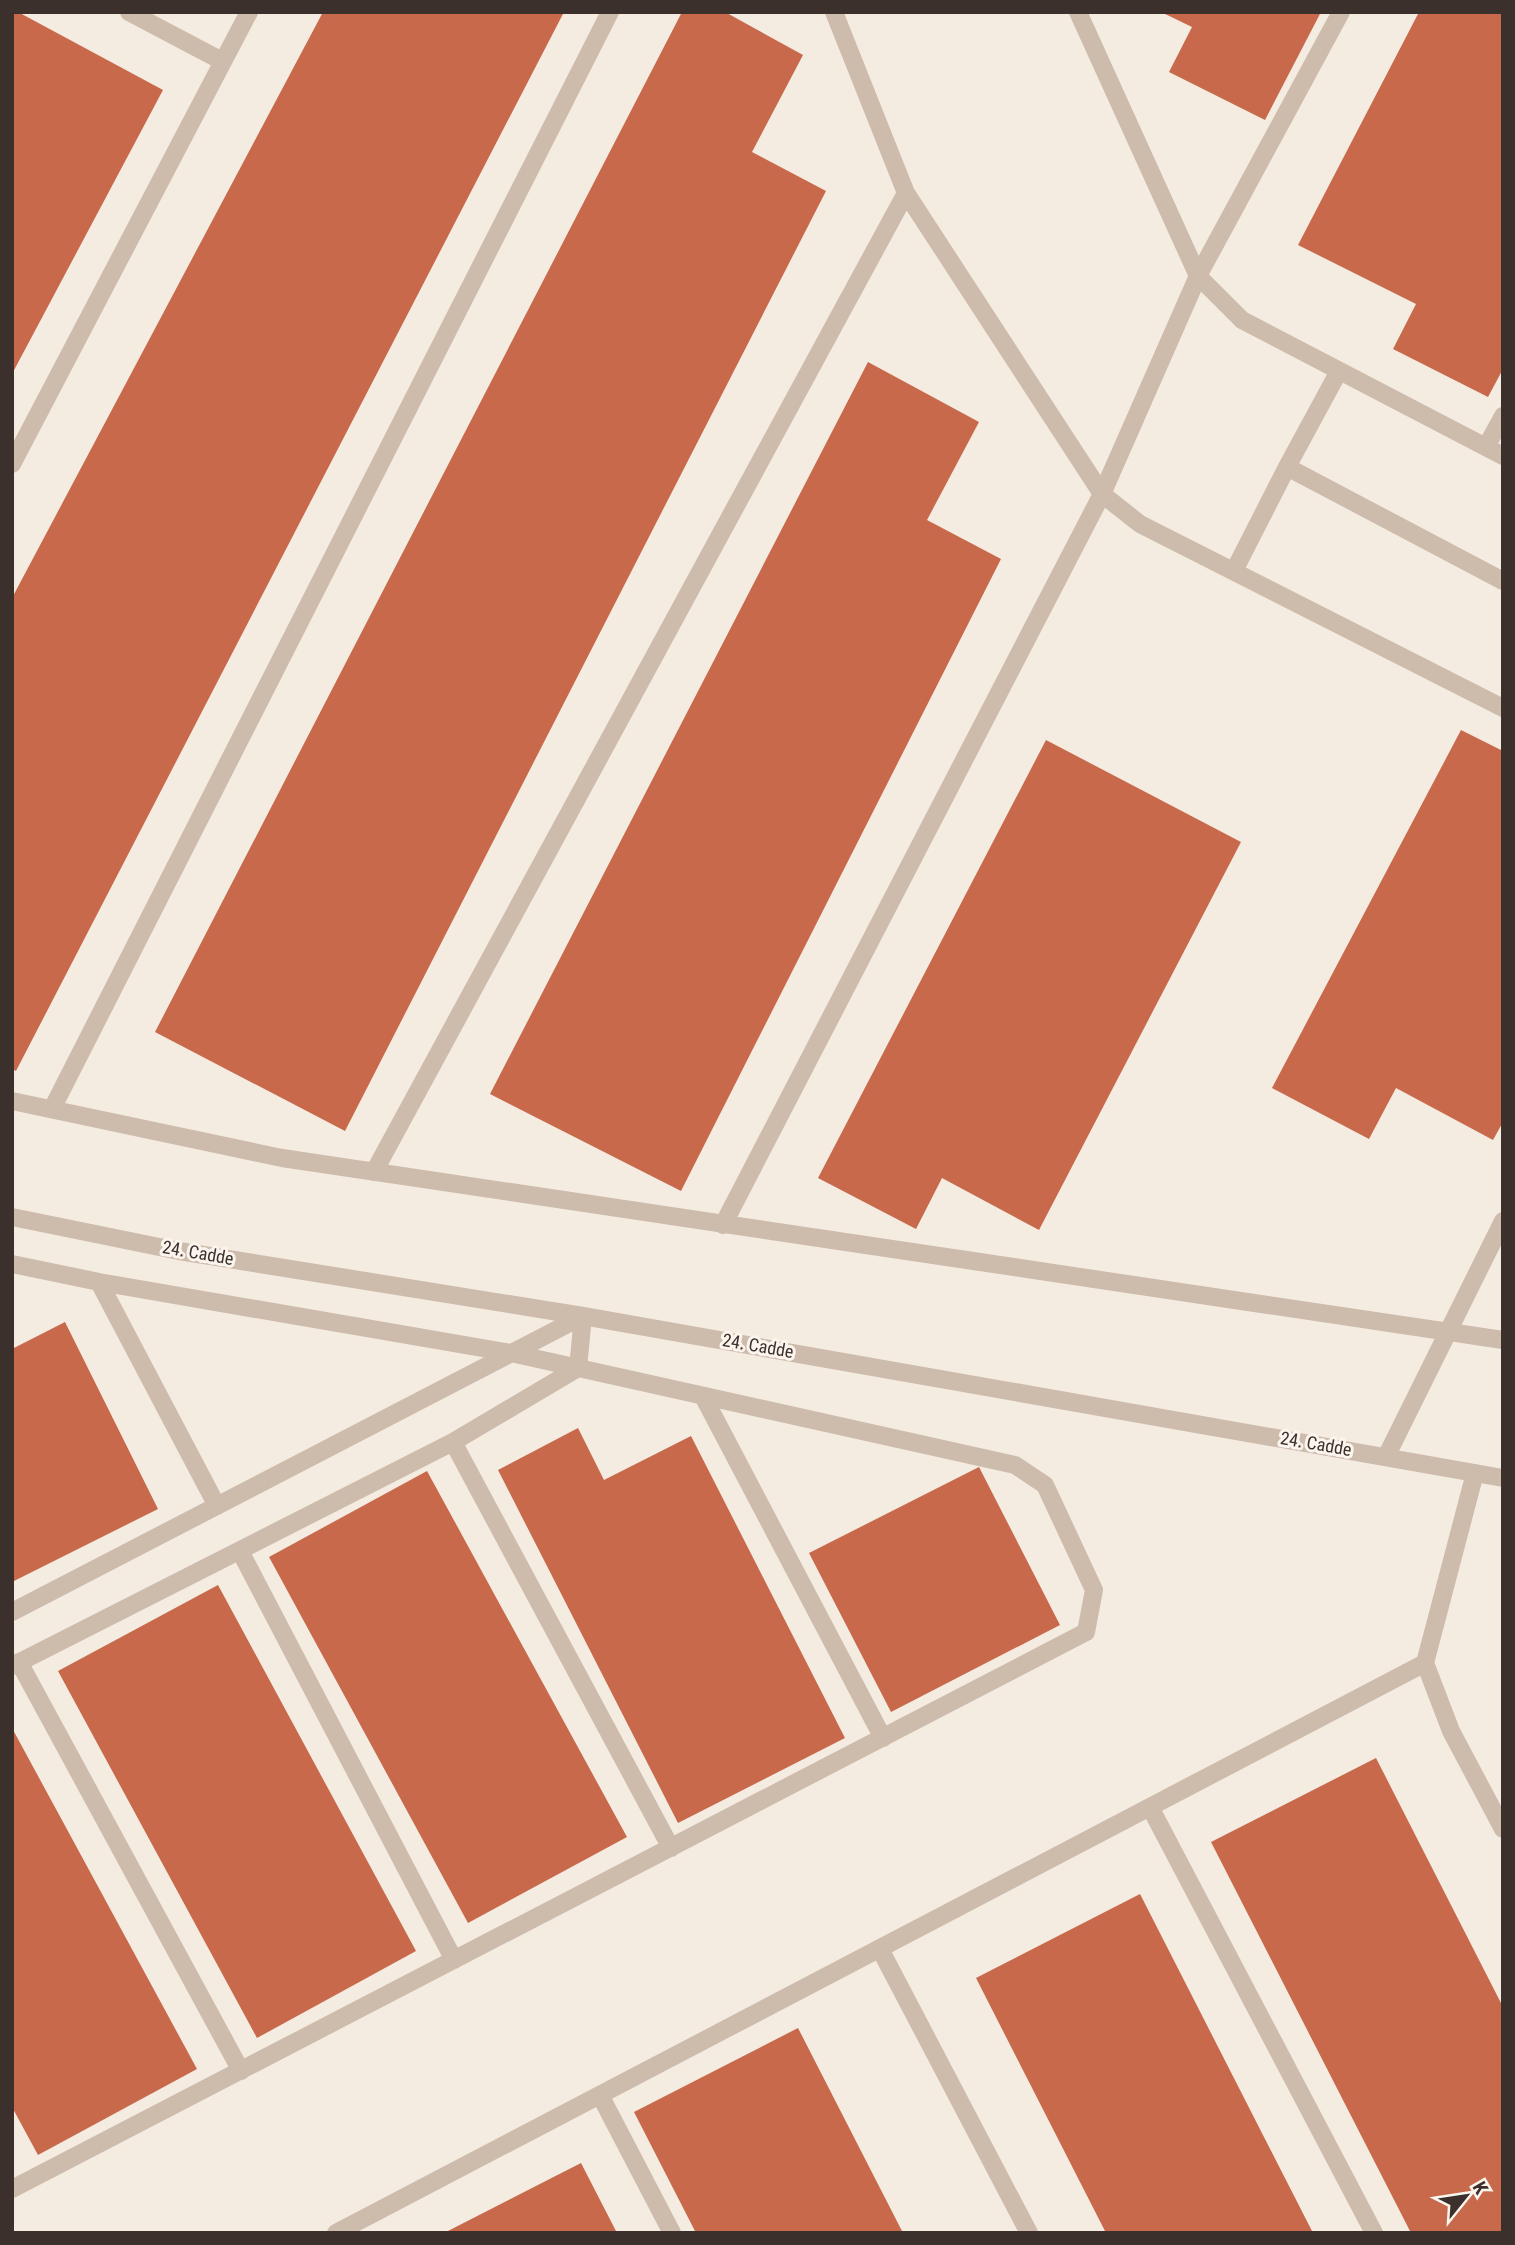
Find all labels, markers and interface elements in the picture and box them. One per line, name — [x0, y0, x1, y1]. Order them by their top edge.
street label: 24. Cadde — [161, 1236, 235, 1269]
street label: 24. Cadde — [721, 1329, 795, 1362]
street label: 24. Cadde — [1279, 1427, 1353, 1460]
north arrow — [1431, 2161, 1501, 2231]
text: K — [1468, 2177, 1493, 2198]

